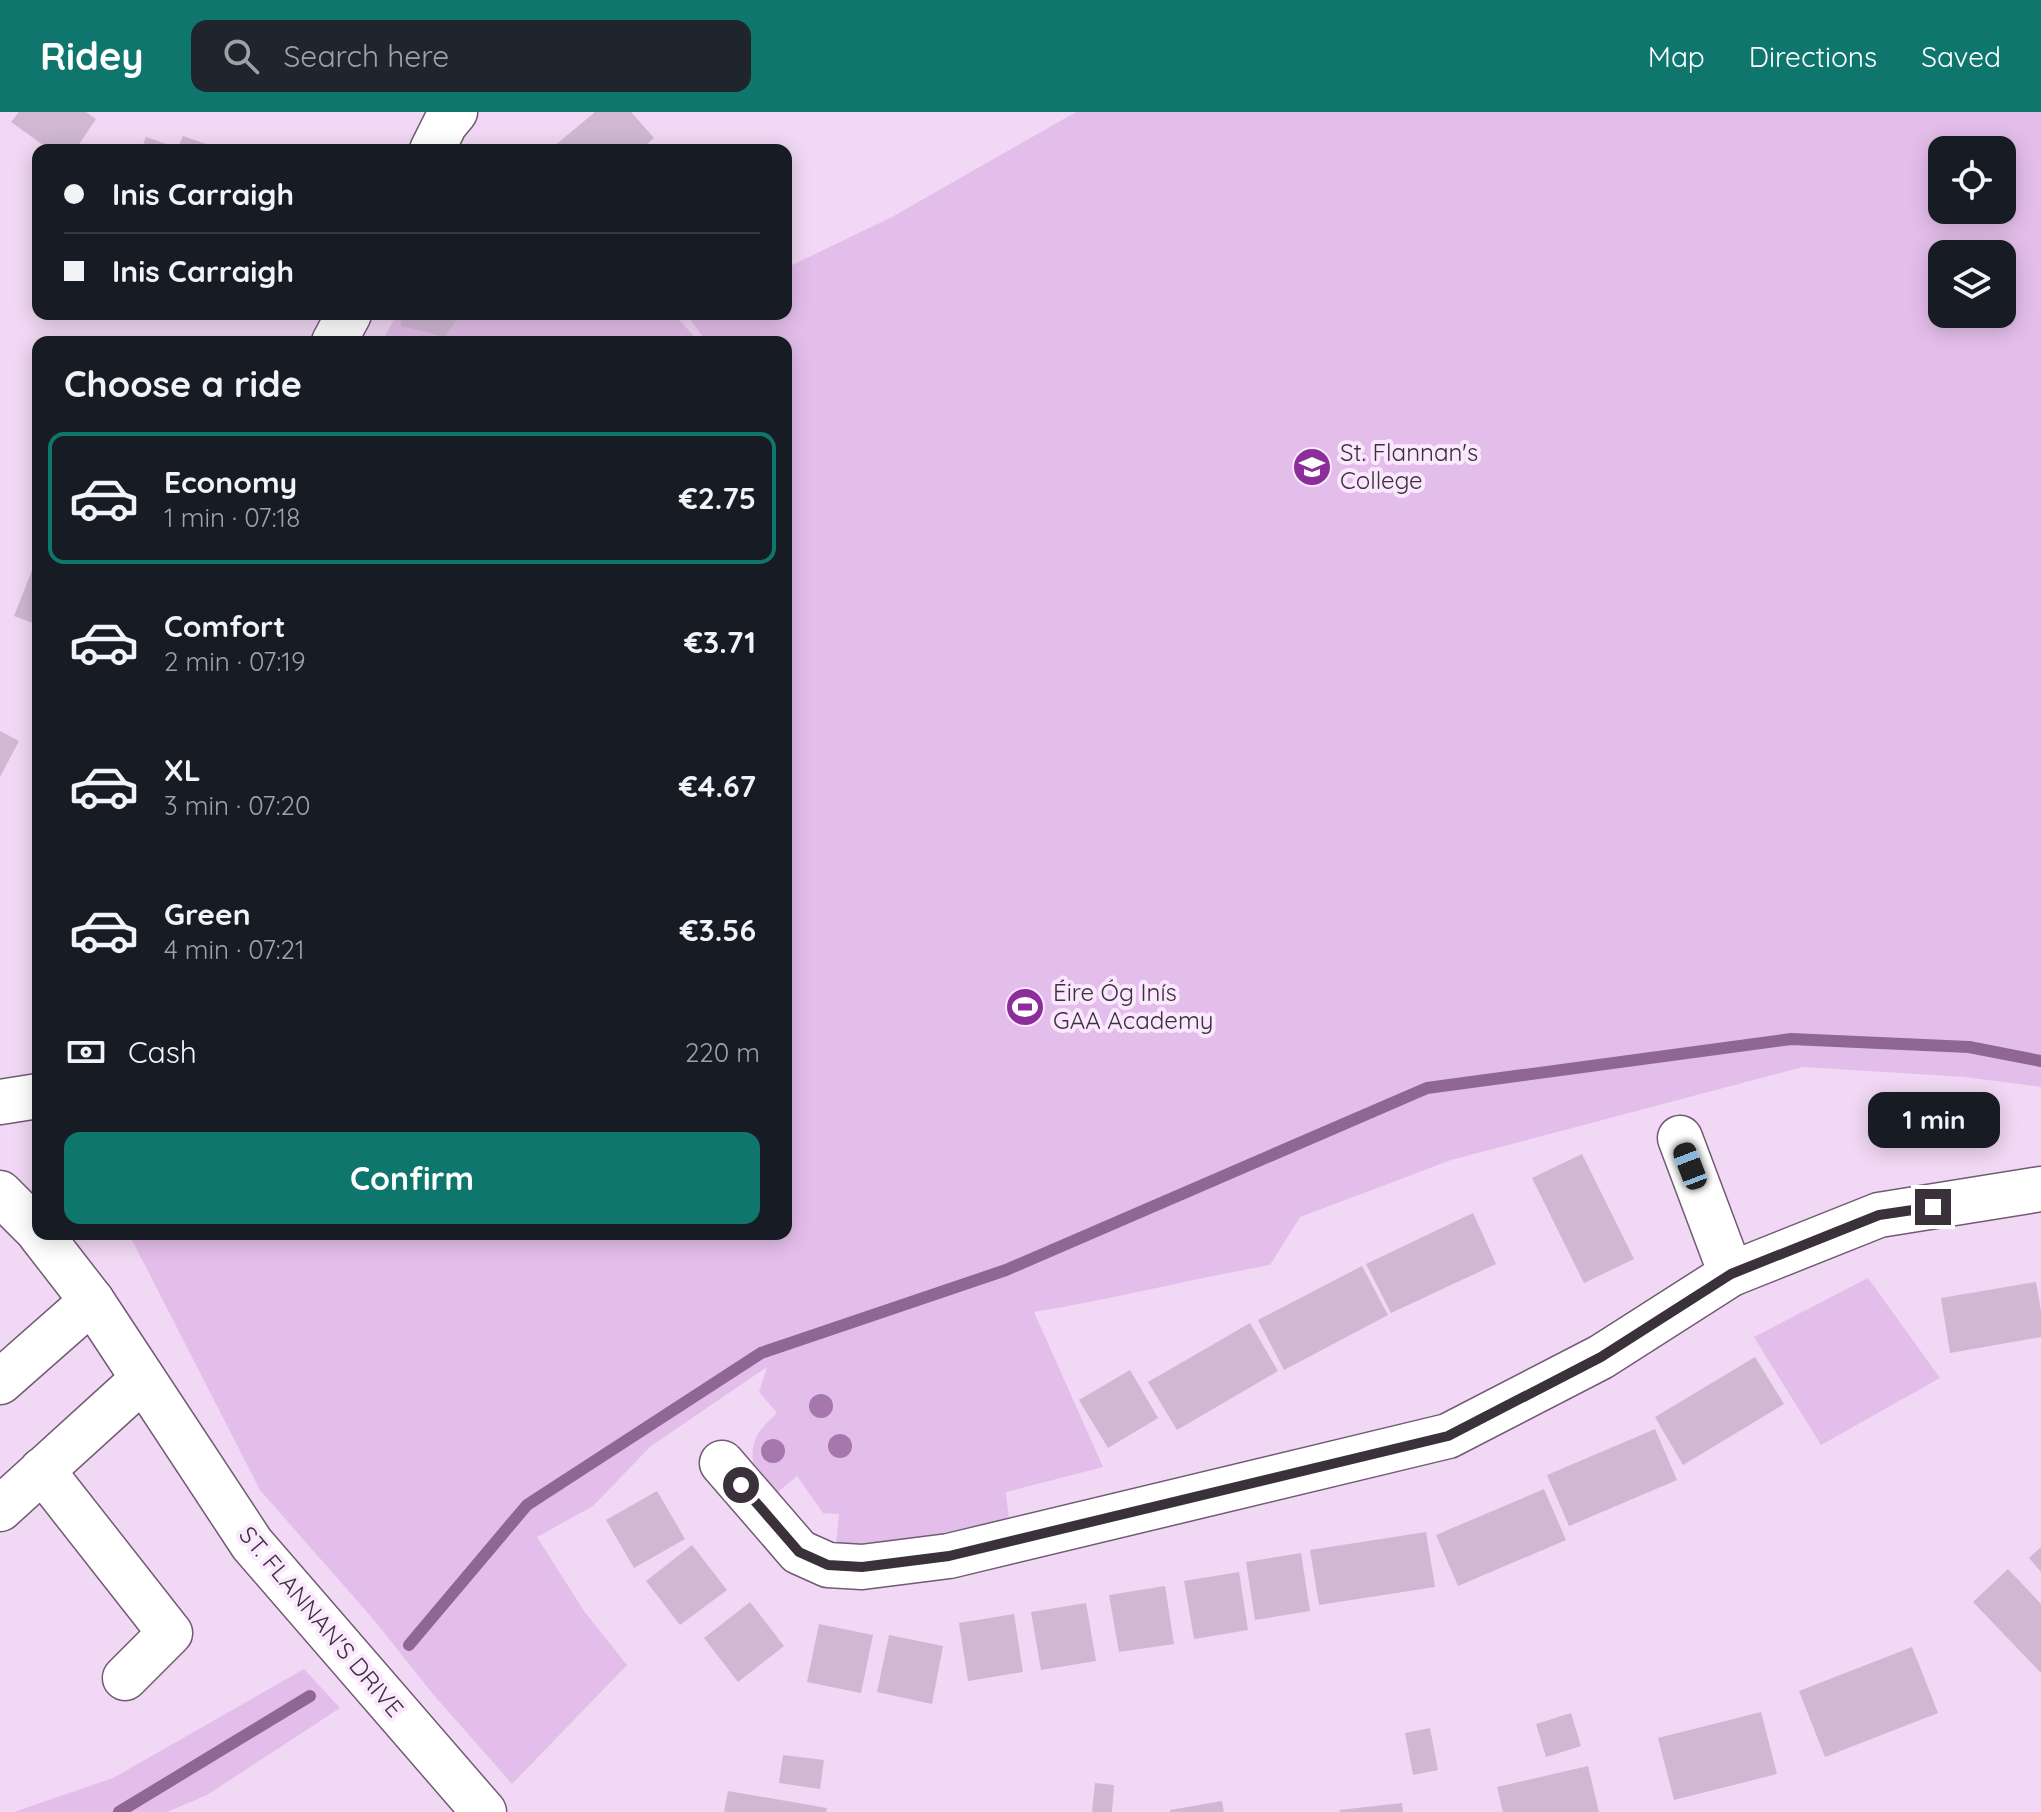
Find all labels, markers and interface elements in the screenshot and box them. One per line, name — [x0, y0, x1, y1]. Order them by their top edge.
search box — [191, 20, 751, 92]
text: Ridey — [40, 32, 143, 80]
icon: search — [219, 34, 263, 78]
text: Search here — [283, 37, 449, 75]
text: Map — [1648, 39, 1705, 74]
text: Directions — [1749, 39, 1877, 74]
text: Saved — [1921, 39, 2001, 74]
map controls — [1928, 136, 2016, 328]
button: locate — [1928, 136, 2016, 224]
text: Inis Carraigh — [112, 175, 294, 213]
button: layers — [1928, 240, 2016, 328]
text: Inis Carraigh — [112, 252, 294, 290]
text: Choose a ride — [64, 361, 302, 406]
place label: St. Flannan's College — [1340, 437, 1478, 495]
school or university icon: St. Flannan's College — [1291, 446, 1333, 488]
icon: car — [68, 462, 140, 534]
text: Economy — [164, 463, 297, 501]
text: €2.75 — [679, 479, 756, 517]
text: 1 min · 07:18 — [164, 501, 300, 534]
icon: car — [68, 606, 140, 678]
text: Comfort — [164, 607, 285, 645]
text: €3.71 — [684, 623, 756, 661]
text: 2 min · 07:19 — [164, 645, 305, 678]
icon: car — [68, 750, 140, 822]
text: XL — [164, 751, 201, 789]
text: €4.67 — [679, 767, 756, 805]
text: 3 min · 07:20 — [164, 789, 310, 822]
icon: car — [68, 894, 140, 966]
text: Green — [164, 895, 251, 933]
text: €3.56 — [680, 911, 756, 949]
text: 4 min · 07:21 — [164, 933, 305, 966]
place label: Éire Óg Inís GAA Academy — [1053, 977, 1213, 1035]
sports icon: Éire Óg Inís GAA Academy — [1004, 986, 1046, 1028]
icon: cash — [64, 1030, 108, 1074]
text: Cash — [128, 1033, 197, 1071]
text: 220 m — [685, 1036, 760, 1069]
callout: 1 min — [1867, 1091, 1999, 1147]
text: 1 min — [1903, 1103, 1966, 1136]
button: Confirm — [64, 1132, 760, 1224]
car — [1670, 1139, 1710, 1193]
route end — [1915, 1189, 1951, 1225]
route start — [723, 1467, 759, 1503]
street label: ST. FLANNAN'S DRIVE — [233, 1520, 410, 1723]

